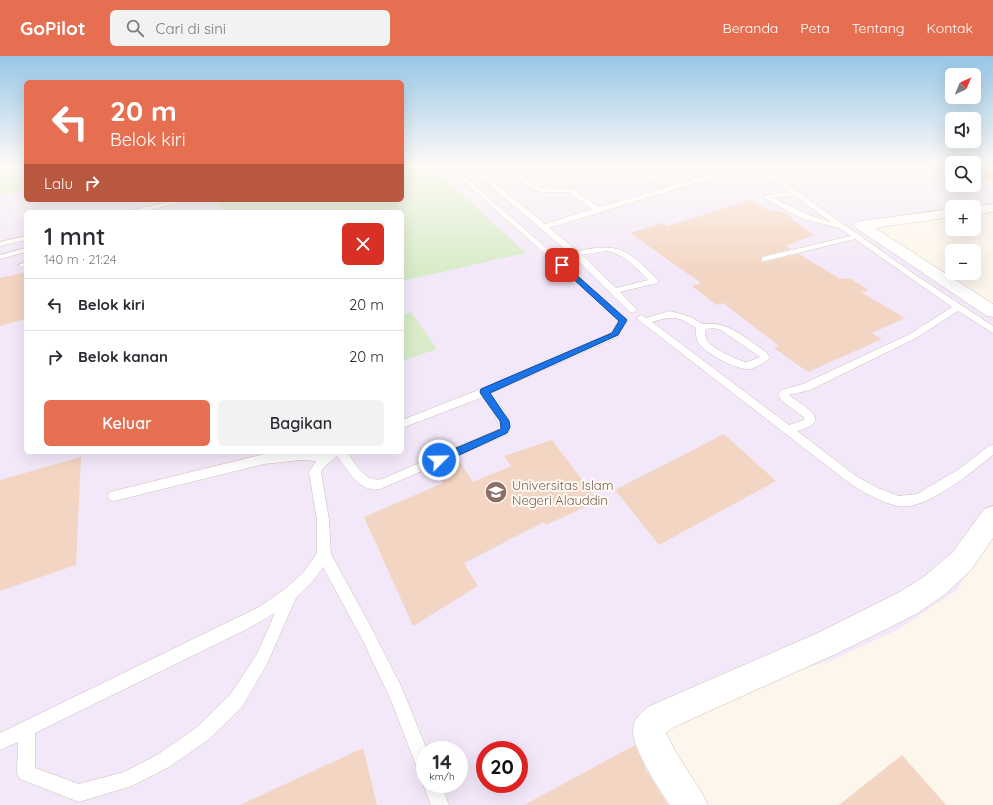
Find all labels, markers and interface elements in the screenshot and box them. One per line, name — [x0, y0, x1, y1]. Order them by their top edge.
search box — [110, 10, 390, 46]
text: GoPilot — [20, 16, 86, 40]
icon: search — [124, 17, 146, 39]
text: Cari di sini — [156, 19, 226, 38]
text: Beranda — [723, 19, 778, 37]
text: Peta — [800, 19, 830, 37]
text: Tentang — [852, 19, 905, 37]
text: Kontak — [927, 19, 973, 37]
north arrow — [945, 68, 981, 104]
map controls — [945, 68, 981, 280]
text: 20 m — [110, 93, 177, 128]
icon: left — [44, 96, 96, 148]
button: sound — [945, 112, 981, 148]
text: Belok kiri — [110, 128, 186, 151]
button: search — [945, 156, 981, 192]
icon: right — [81, 172, 103, 194]
text: Lalu — [44, 174, 73, 193]
button: + — [945, 200, 981, 236]
text: 1 mnt — [44, 221, 105, 251]
button: close — [342, 223, 384, 265]
button: − — [945, 244, 981, 280]
pin — [545, 248, 579, 282]
text: 140 m · 21:24 — [44, 251, 117, 267]
icon: arrive — [551, 254, 573, 276]
icon: left — [44, 294, 66, 316]
text: Belok kiri — [78, 295, 145, 314]
text: 20 m — [349, 295, 384, 314]
icon: right — [44, 346, 66, 368]
text: Belok kanan — [78, 347, 168, 366]
text: 20 m — [349, 347, 384, 366]
button: Keluar — [44, 400, 210, 446]
button: Bagikan — [218, 400, 384, 446]
position arrow — [418, 439, 460, 481]
place label: Universitas Islam Negeri Alauddin — [512, 477, 614, 508]
school or university icon: Universitas Islam Negeri Alauddin — [483, 479, 509, 505]
speed limit sign: 20 — [476, 741, 528, 793]
text: 14 — [432, 749, 452, 774]
text: km/h — [429, 770, 455, 783]

